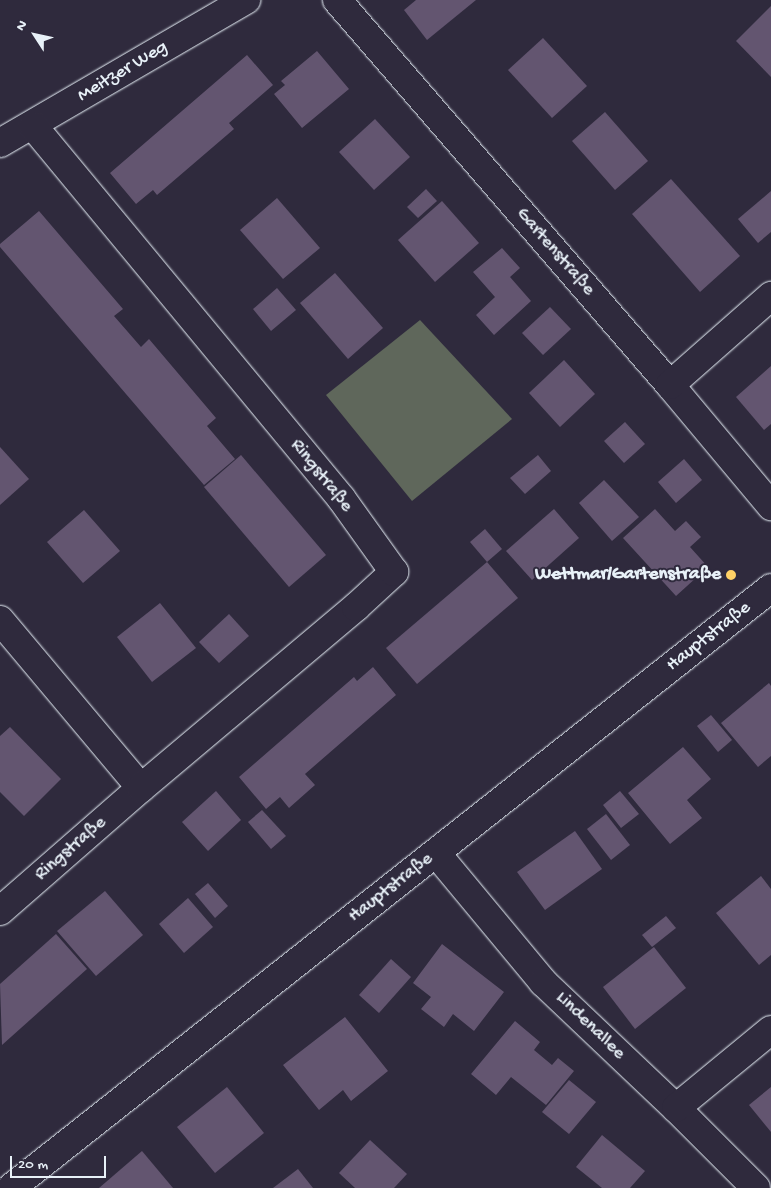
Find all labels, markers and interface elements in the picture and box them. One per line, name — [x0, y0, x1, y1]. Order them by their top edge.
north arrow — [10, 10, 60, 60]
text: N — [13, 17, 32, 35]
street label: Meitzer Weg — [74, 36, 172, 108]
street label: Gartenstraße — [511, 203, 599, 301]
street label: Ringstraße — [285, 435, 357, 517]
place label: Wettmar/Gartenstraße — [535, 564, 721, 586]
marker: Wettmar/Gartenstraße — [725, 569, 737, 581]
street label: Hauptstraße — [662, 597, 756, 677]
street label: Ringstraße — [31, 812, 111, 886]
street label: Hauptstraße — [344, 848, 438, 928]
street label: Lindenallee — [550, 987, 630, 1065]
scale bar — [12, 1146, 109, 1178]
text: 20 m — [18, 1156, 48, 1174]

